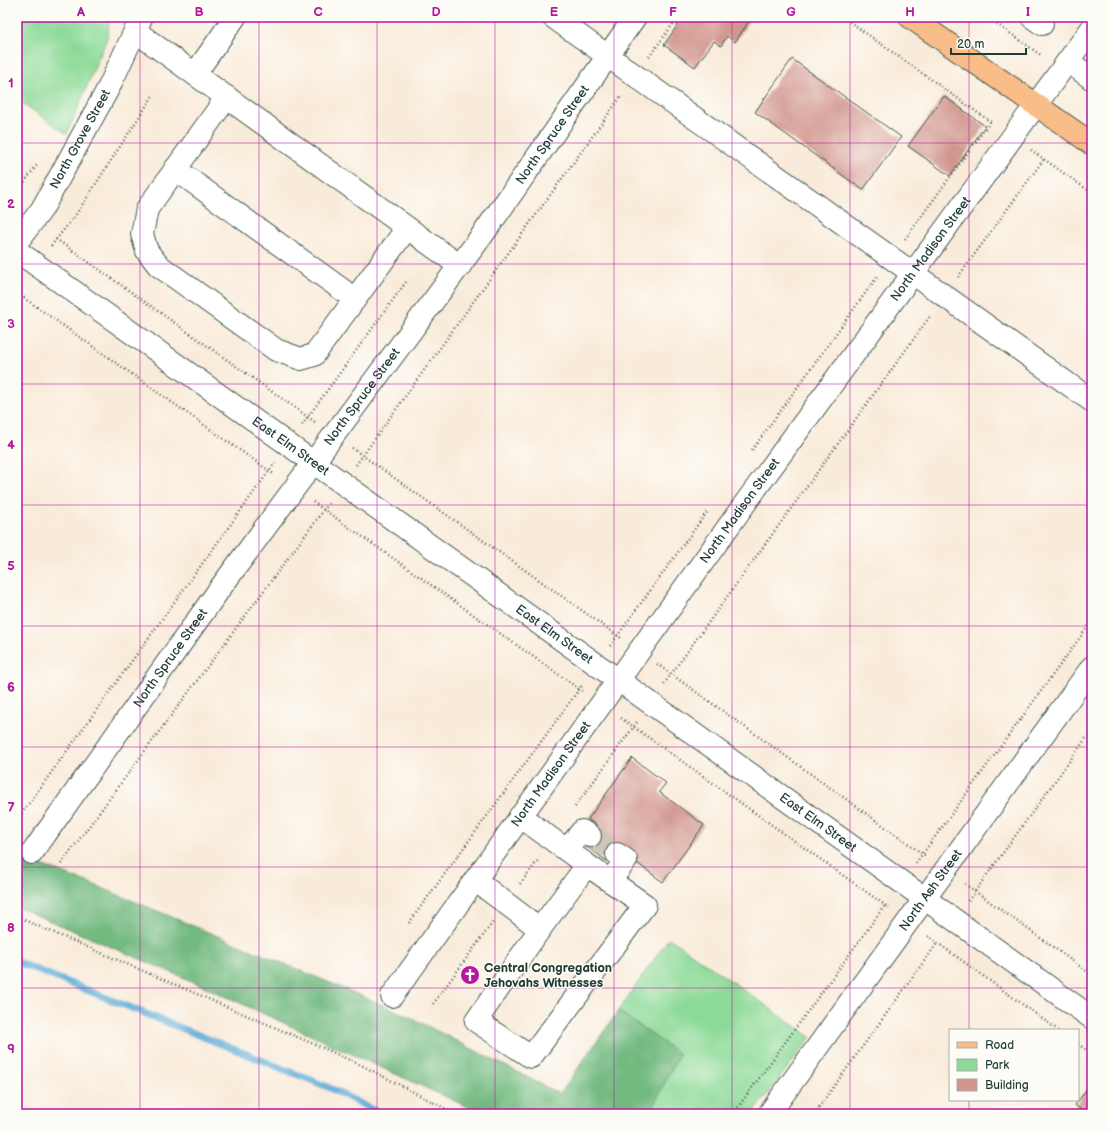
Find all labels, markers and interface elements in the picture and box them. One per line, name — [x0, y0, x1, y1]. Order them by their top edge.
text: A — [76, 4, 85, 20]
text: B — [194, 4, 204, 20]
text: C — [313, 4, 323, 20]
text: D — [431, 4, 441, 20]
text: E — [550, 4, 559, 20]
text: F — [669, 4, 677, 20]
text: G — [786, 4, 796, 20]
text: H — [905, 4, 915, 20]
text: I — [1026, 4, 1030, 20]
scale bar — [951, 30, 1026, 56]
text: 20 m — [957, 37, 984, 52]
text: 1 — [8, 75, 14, 91]
street label: North Spruce Street — [512, 82, 593, 188]
street label: North Grove Street — [47, 87, 114, 192]
street label: North Madison Street — [887, 193, 974, 305]
text: 2 — [7, 196, 15, 212]
text: 3 — [7, 316, 15, 332]
street label: North Spruce Street — [321, 345, 404, 449]
street label: East Elm Street — [249, 413, 332, 479]
text: 4 — [7, 437, 15, 453]
street label: North Madison Street — [697, 455, 783, 567]
text: 5 — [7, 558, 15, 574]
street label: East Elm Street — [513, 601, 596, 667]
street label: North Spruce Street — [130, 606, 211, 711]
text: 6 — [7, 679, 15, 695]
street label: North Madison Street — [508, 718, 594, 830]
street label: East Elm Street — [776, 790, 860, 855]
text: 7 — [7, 800, 15, 816]
street label: North Ash Street — [896, 846, 965, 934]
text: 8 — [7, 920, 15, 936]
place label: Central Congregation Jehovahs Witnesses — [484, 960, 612, 991]
church icon: Central Congregation Jehovahs Witnesses — [459, 964, 481, 986]
legend — [949, 1029, 1079, 1101]
text: Road — [985, 1038, 1014, 1053]
text: 9 — [7, 1041, 15, 1057]
text: Park — [985, 1058, 1009, 1073]
text: Building — [985, 1078, 1029, 1093]

